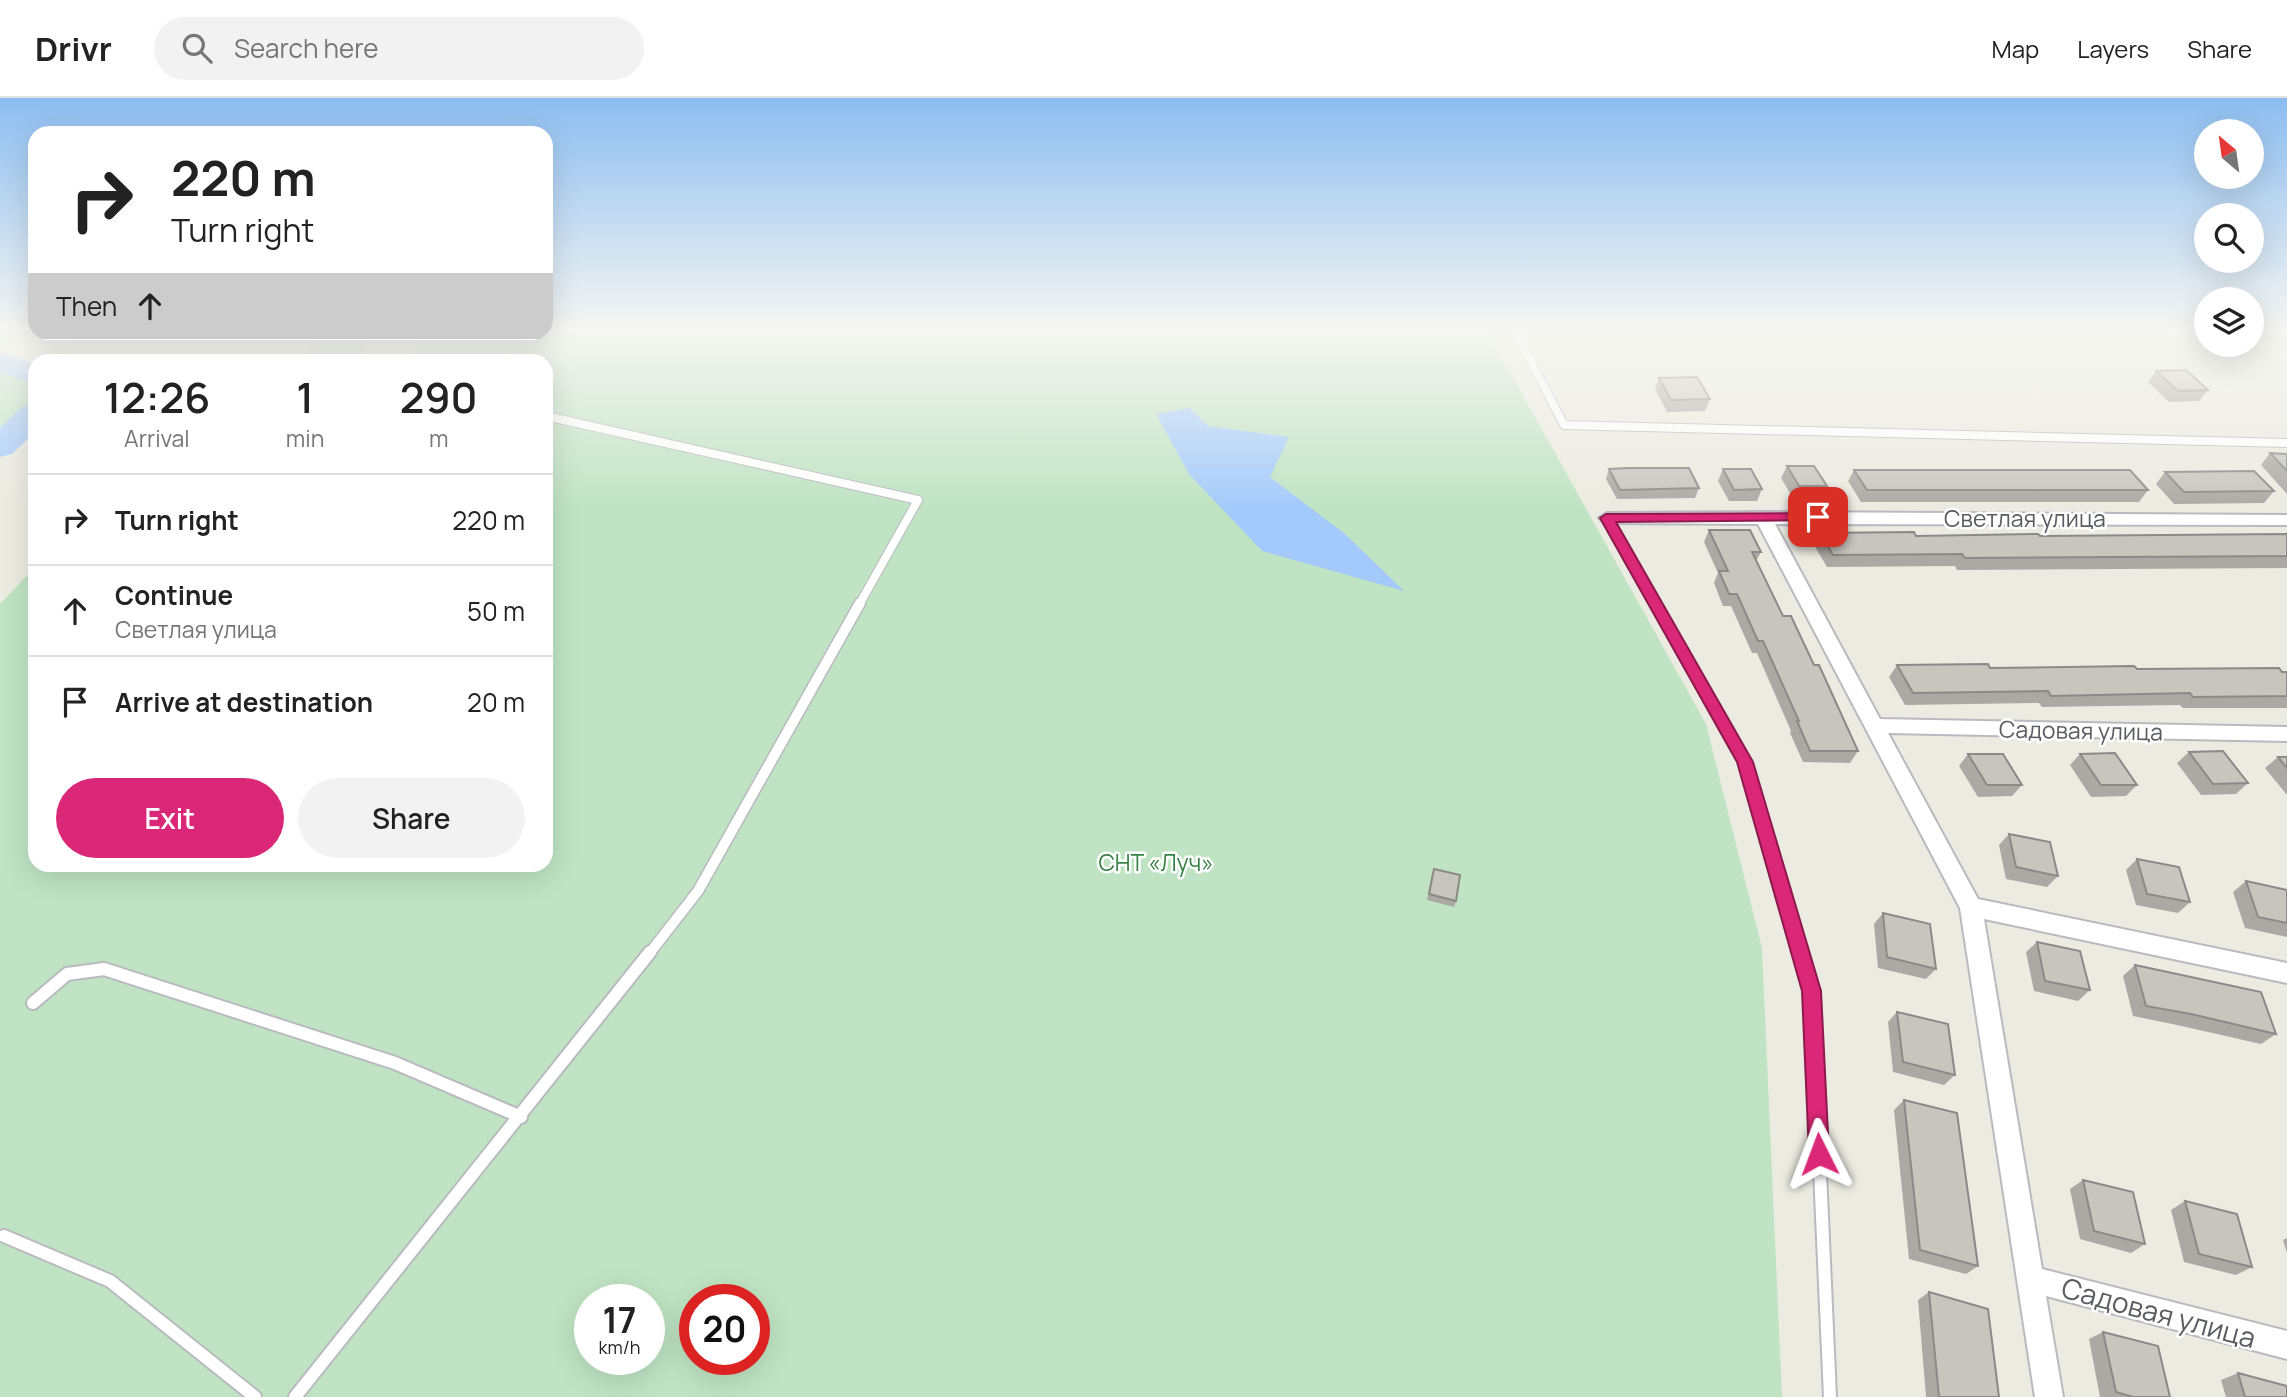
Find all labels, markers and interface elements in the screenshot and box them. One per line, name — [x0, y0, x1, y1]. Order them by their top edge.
search box — [154, 17, 644, 80]
text: Drivr — [35, 26, 112, 71]
icon: search — [178, 29, 216, 67]
text: Search here — [234, 30, 378, 66]
text: Map — [1992, 32, 2039, 65]
text: Layers — [2077, 32, 2149, 65]
text: Share — [2187, 32, 2252, 65]
north arrow — [2194, 119, 2264, 189]
map controls — [2194, 119, 2264, 357]
text: 220 m — [171, 144, 315, 211]
icon: right — [56, 154, 147, 245]
button: search — [2194, 203, 2264, 273]
text: Turn right — [171, 208, 314, 252]
icon: ahead — [131, 287, 169, 325]
button: layers — [2194, 287, 2264, 357]
text: Then — [56, 288, 117, 324]
text: 12:26 — [103, 368, 210, 426]
text: 1 — [296, 368, 314, 426]
text: 290 — [400, 368, 478, 426]
text: Arrival — [124, 422, 190, 454]
text: min — [286, 422, 324, 454]
text: m — [429, 422, 448, 454]
pin — [1788, 487, 1848, 547]
icon: arrive — [1799, 498, 1837, 536]
icon: right — [56, 501, 94, 539]
text: Turn right — [115, 502, 239, 538]
text: 220 m — [452, 502, 525, 538]
street label: Светлая улица — [1944, 502, 2106, 534]
text: Continue — [115, 577, 233, 613]
icon: ahead — [56, 592, 94, 630]
text: 50 m — [467, 593, 525, 629]
text: Светлая улица — [115, 613, 277, 645]
icon: arrive — [56, 683, 94, 721]
text: Arrive at destination — [115, 684, 373, 720]
text: 20 m — [467, 684, 525, 720]
street label: Садовая улица — [1999, 713, 2163, 747]
button: Exit — [56, 778, 284, 858]
button: Share — [298, 778, 525, 858]
park label: СНТ «Луч» — [1098, 846, 1214, 878]
position arrow — [1782, 1117, 1856, 1191]
street label: Садовая улица — [2058, 1268, 2260, 1356]
speed limit sign: 20 — [679, 1284, 770, 1375]
text: 17 — [602, 1296, 637, 1344]
text: km/h — [599, 1335, 640, 1359]

